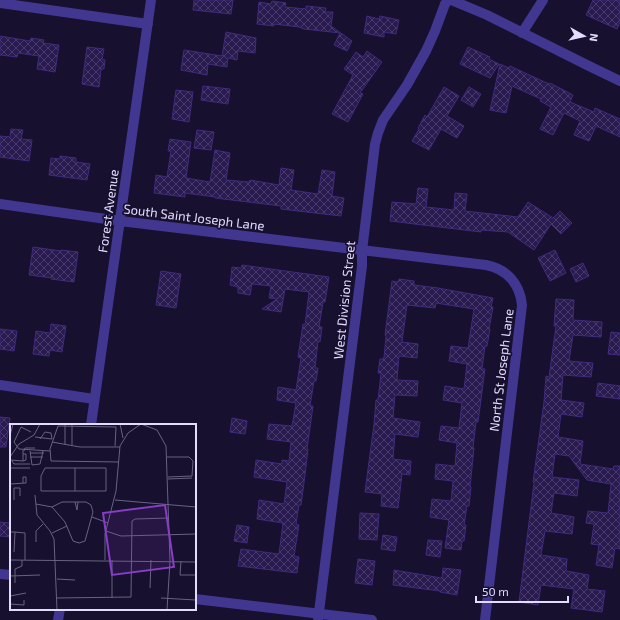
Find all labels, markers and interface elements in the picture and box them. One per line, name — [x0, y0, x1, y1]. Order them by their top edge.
north arrow — [564, 16, 604, 56]
text: N — [587, 33, 601, 42]
street label: Forest Avenue — [94, 168, 122, 254]
street label: South Saint Joseph Lane — [123, 200, 265, 234]
street label: West Division Street — [330, 240, 358, 360]
street label: North St Joseph Lane — [486, 308, 516, 432]
inset map — [10, 424, 196, 610]
scale bar — [476, 578, 568, 604]
text: 50 m — [482, 584, 509, 598]

